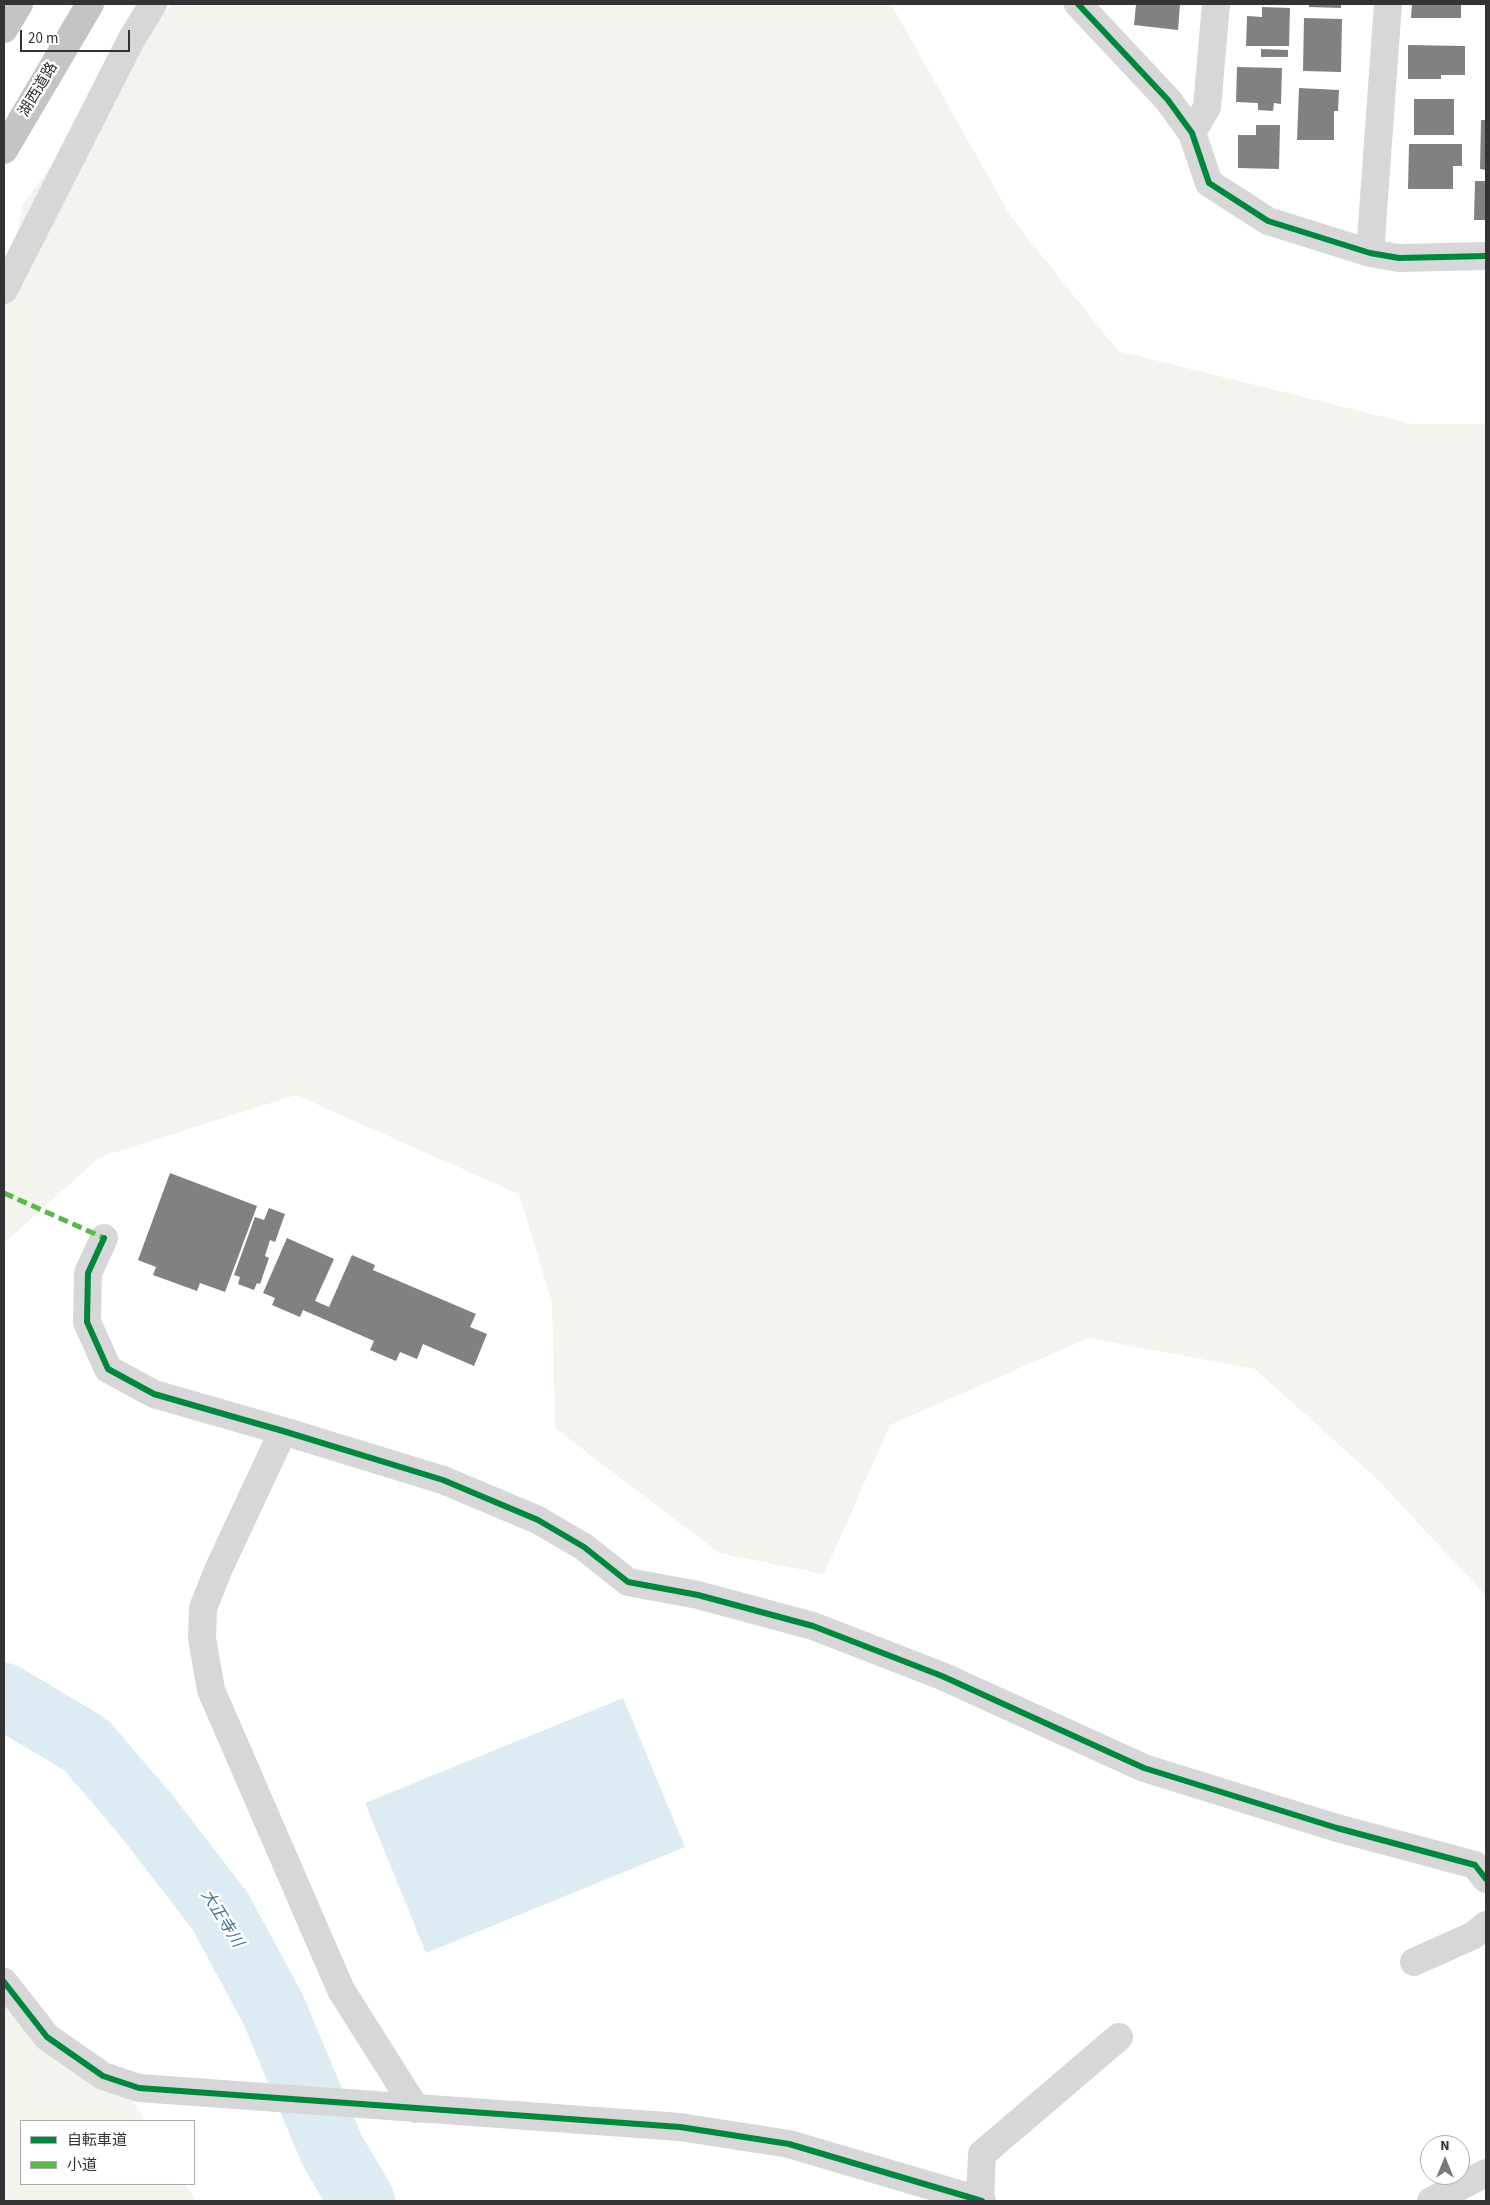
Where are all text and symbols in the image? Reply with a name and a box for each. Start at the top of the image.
scale bar [22,20,132,52]
text: 20 m [28,28,58,49]
street label: 湖西道路 [16,60,62,120]
water label: 大正寺川 [196,1887,246,1951]
legend [20,2120,195,2185]
text: 自転車道 [67,2130,127,2151]
north arrow [1420,2135,1470,2185]
text: N [1440,2136,1450,2156]
text: 小道 [67,2155,97,2176]

